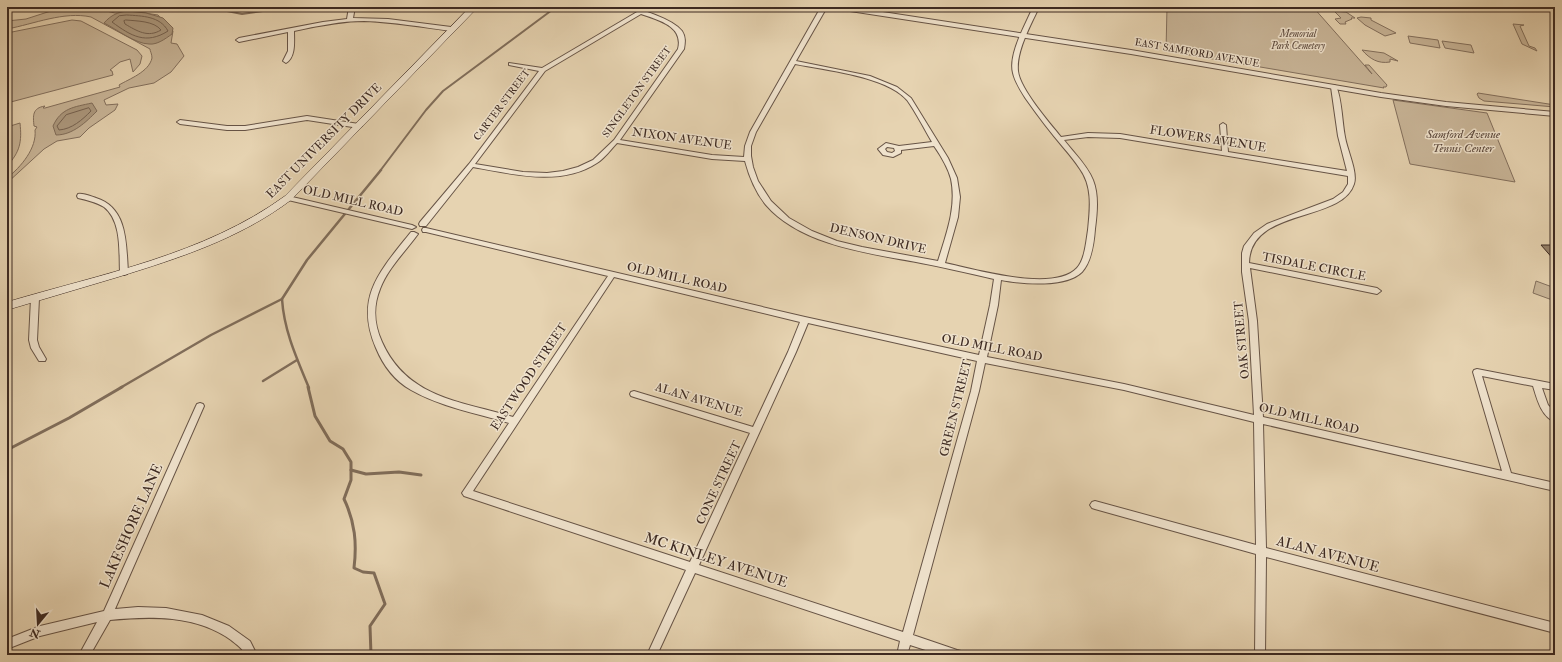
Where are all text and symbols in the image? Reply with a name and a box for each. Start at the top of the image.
park label: Memorial Park Cemetery [1270,28,1326,52]
street label: EAST SAMFORD AVENUE [1134,36,1260,70]
street label: SINGLETON STREET [600,44,674,140]
street label: CARTER STREET [471,66,533,143]
street label: EAST UNIVERSITY DRIVE [263,80,385,202]
street label: FLOWERS AVENUE [1149,122,1268,156]
street label: NIXON AVENUE [631,125,733,153]
park label: Samford Avenue Tennis Center [1425,127,1501,156]
street label: OLD MILL ROAD [301,182,405,220]
street label: DENSON DRIVE [828,221,928,257]
street label: TISDALE CIRCLE [1261,250,1368,285]
street label: OLD MILL ROAD [625,259,729,297]
street label: OAK STREET [1231,300,1253,380]
street label: EASTWOOD STREET [488,320,571,433]
street label: OLD MILL ROAD [940,331,1044,365]
street label: GREEN STREET [937,358,975,458]
street label: ALAN AVENUE [652,379,745,421]
street label: OLD MILL ROAD [1257,400,1361,438]
street label: CONE STREET [693,439,745,527]
street label: LAKESHORE LANE [96,461,166,591]
street label: MC KINLEY AVENUE [642,529,790,591]
street label: ALAN AVENUE [1274,532,1381,576]
north arrow [18,604,58,644]
text: N [27,625,43,641]

